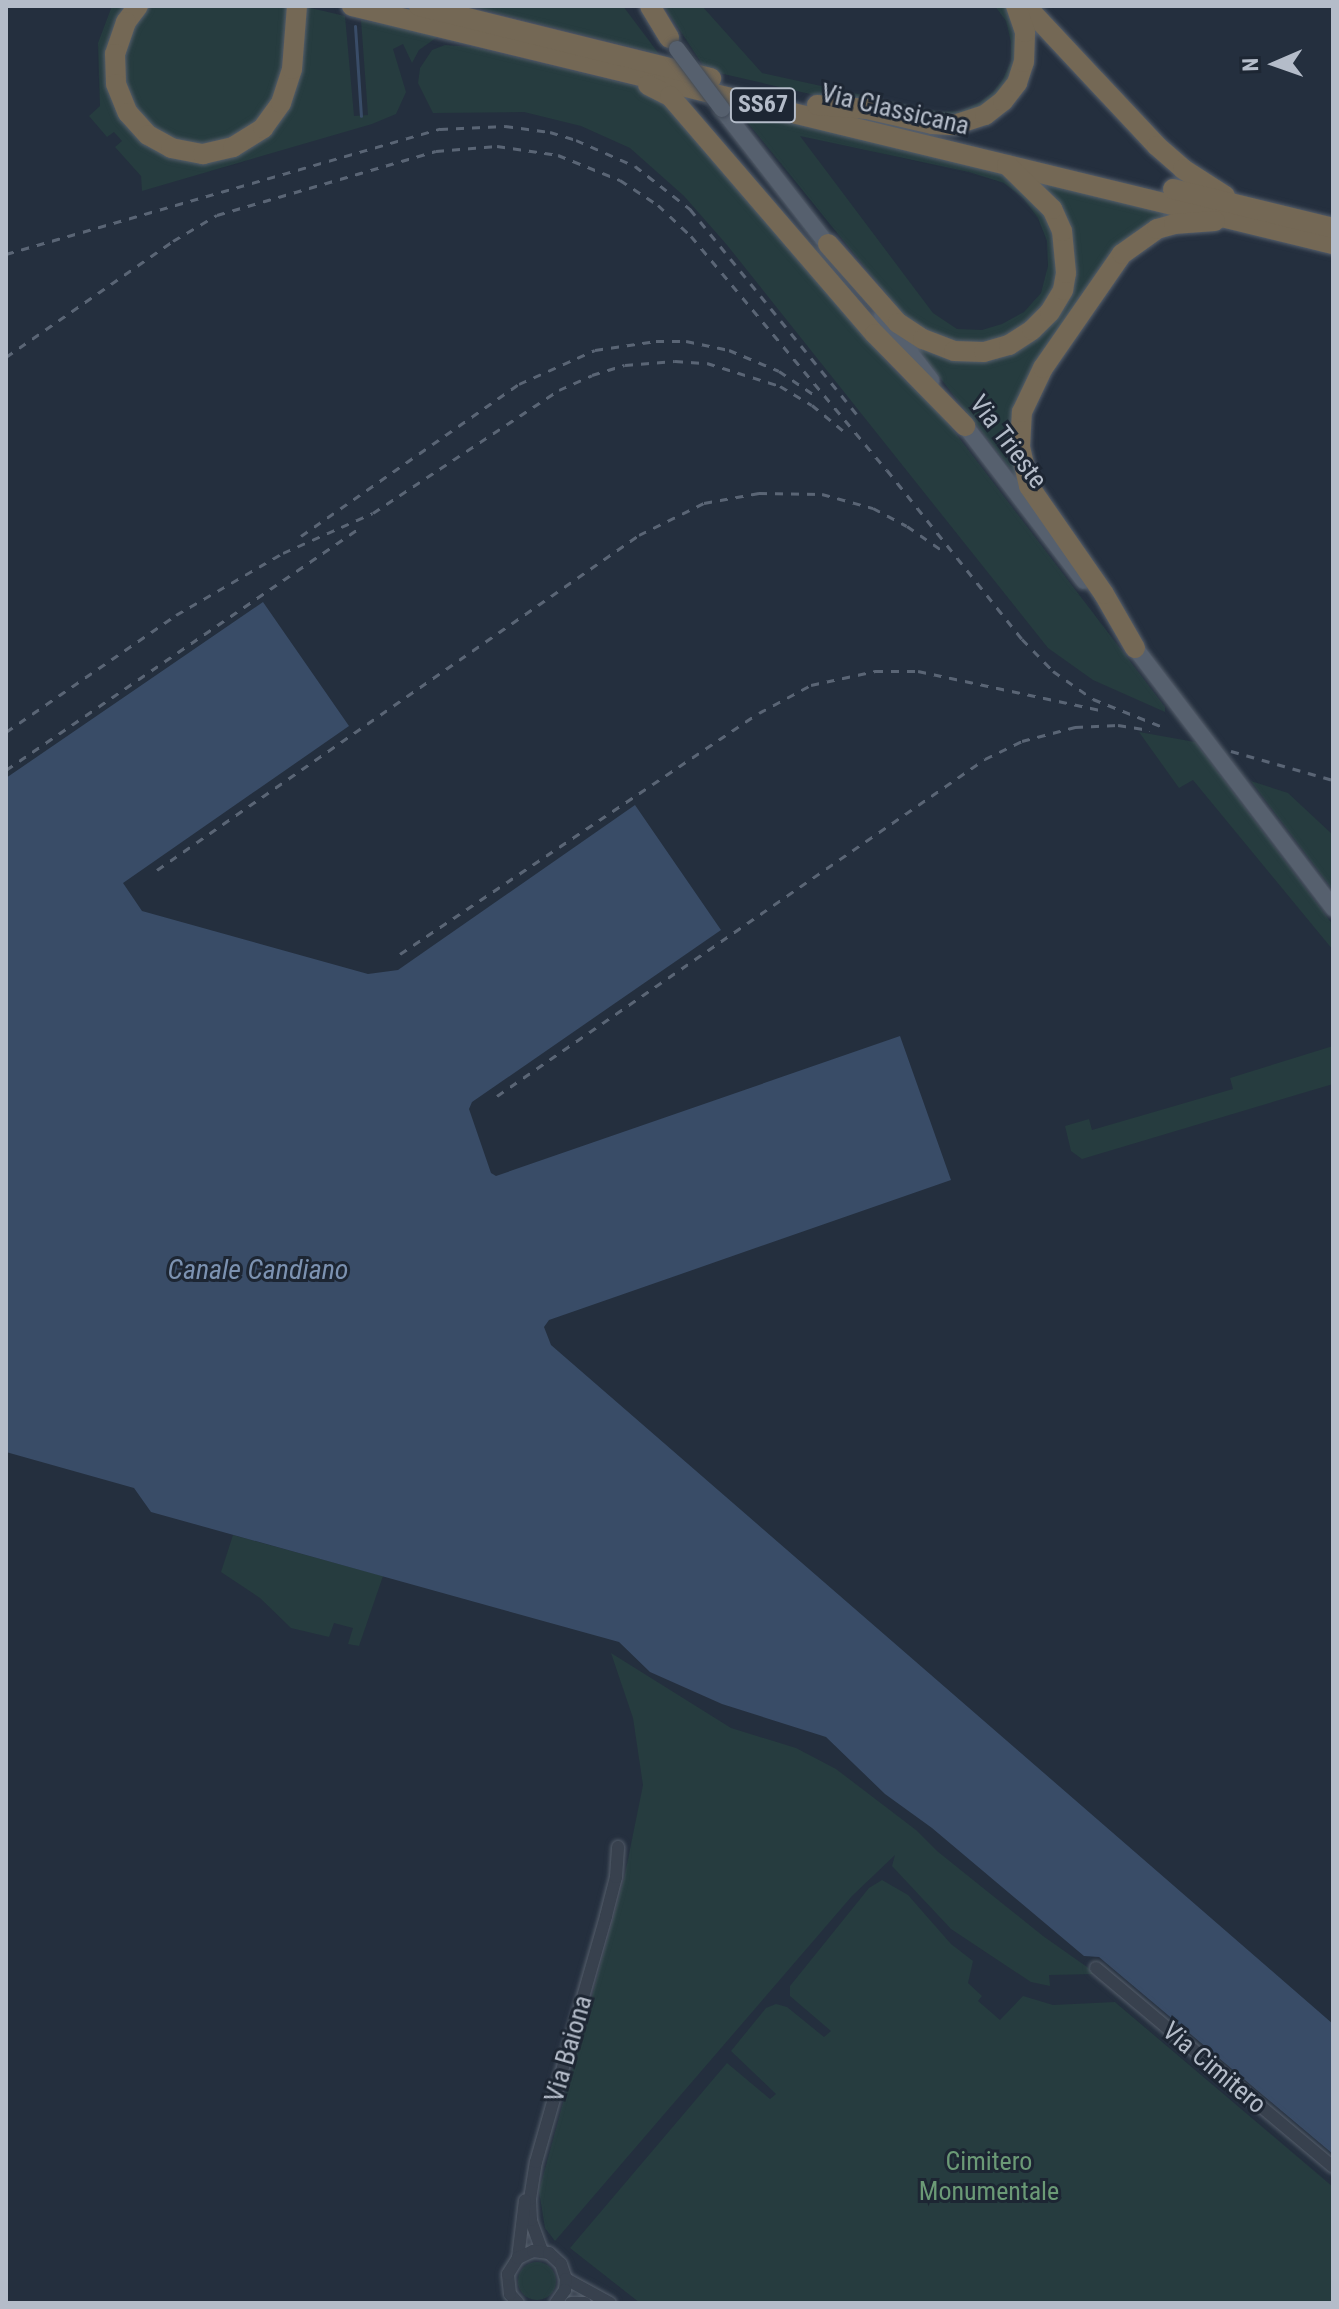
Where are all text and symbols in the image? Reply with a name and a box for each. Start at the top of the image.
north arrow [1235,24,1315,104]
text: N [1238,58,1263,72]
street label: Via Classicana [818,78,972,142]
road number: SS67 [729,85,797,125]
street label: Via Trieste [963,389,1053,495]
water label: Canale Candiano [168,1253,348,1287]
street label: Via Baiona [539,1992,599,2106]
street label: Via Cimitero [1156,2016,1272,2120]
park label: Cimitero Monumentale [919,2146,1059,2208]

